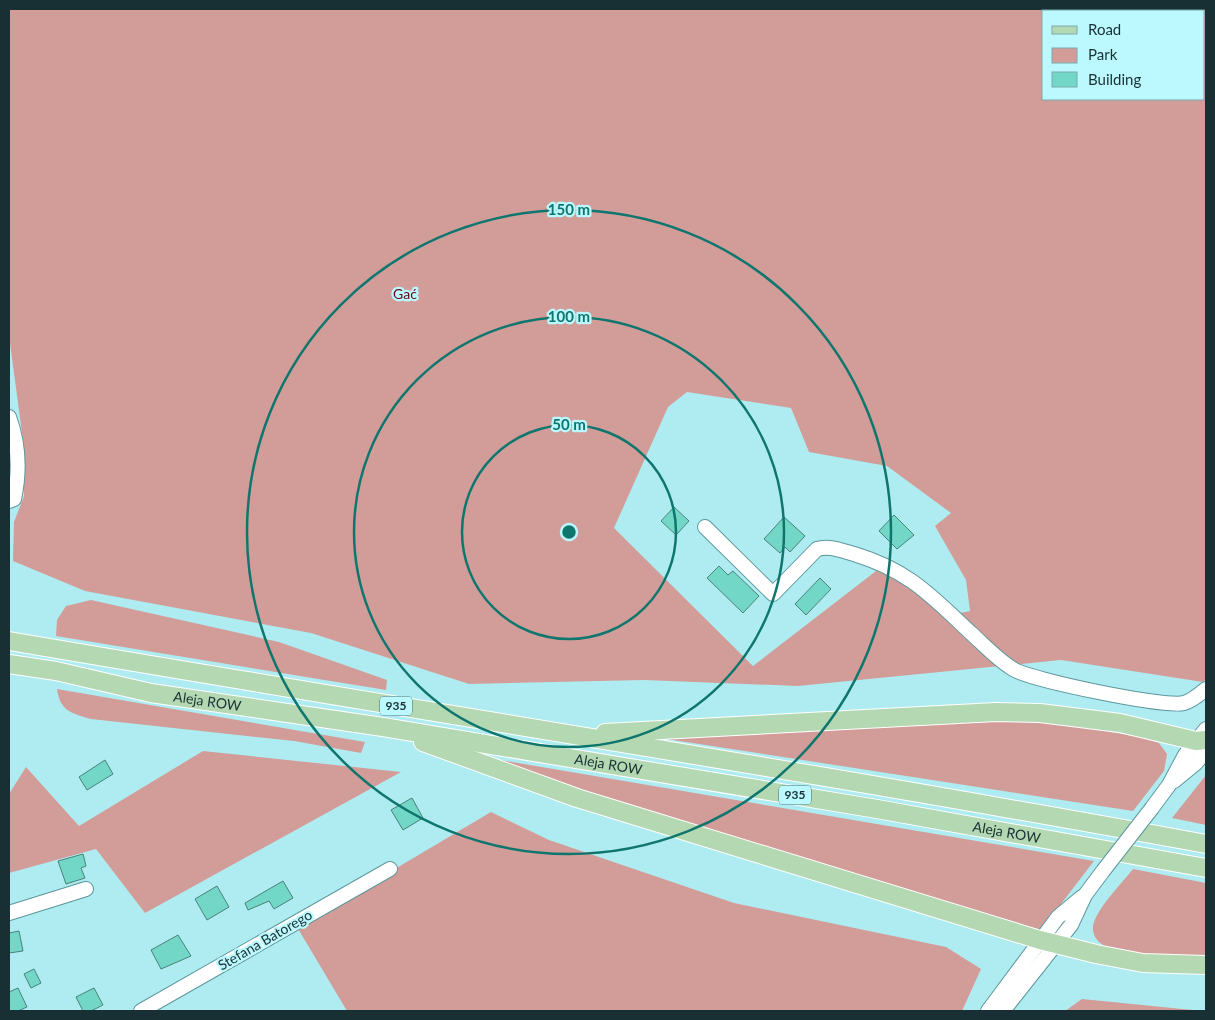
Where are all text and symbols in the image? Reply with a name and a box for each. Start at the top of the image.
legend [1042,10,1205,100]
text: Road [1088,20,1121,38]
text: Park [1088,45,1118,63]
text: Building [1088,70,1141,88]
text: 150 m [548,200,590,218]
park label: Gać [393,285,417,302]
text: 100 m [548,307,590,325]
text: 50 m [552,415,586,433]
centre of rings [560,523,578,541]
street label: Aleja ROW [172,687,243,714]
road number: 935 [380,696,412,716]
street label: Aleja ROW [573,750,644,778]
road number: 935 [779,786,811,804]
street label: Aleja ROW [972,817,1042,846]
street label: Stefana Batorego [215,906,315,973]

